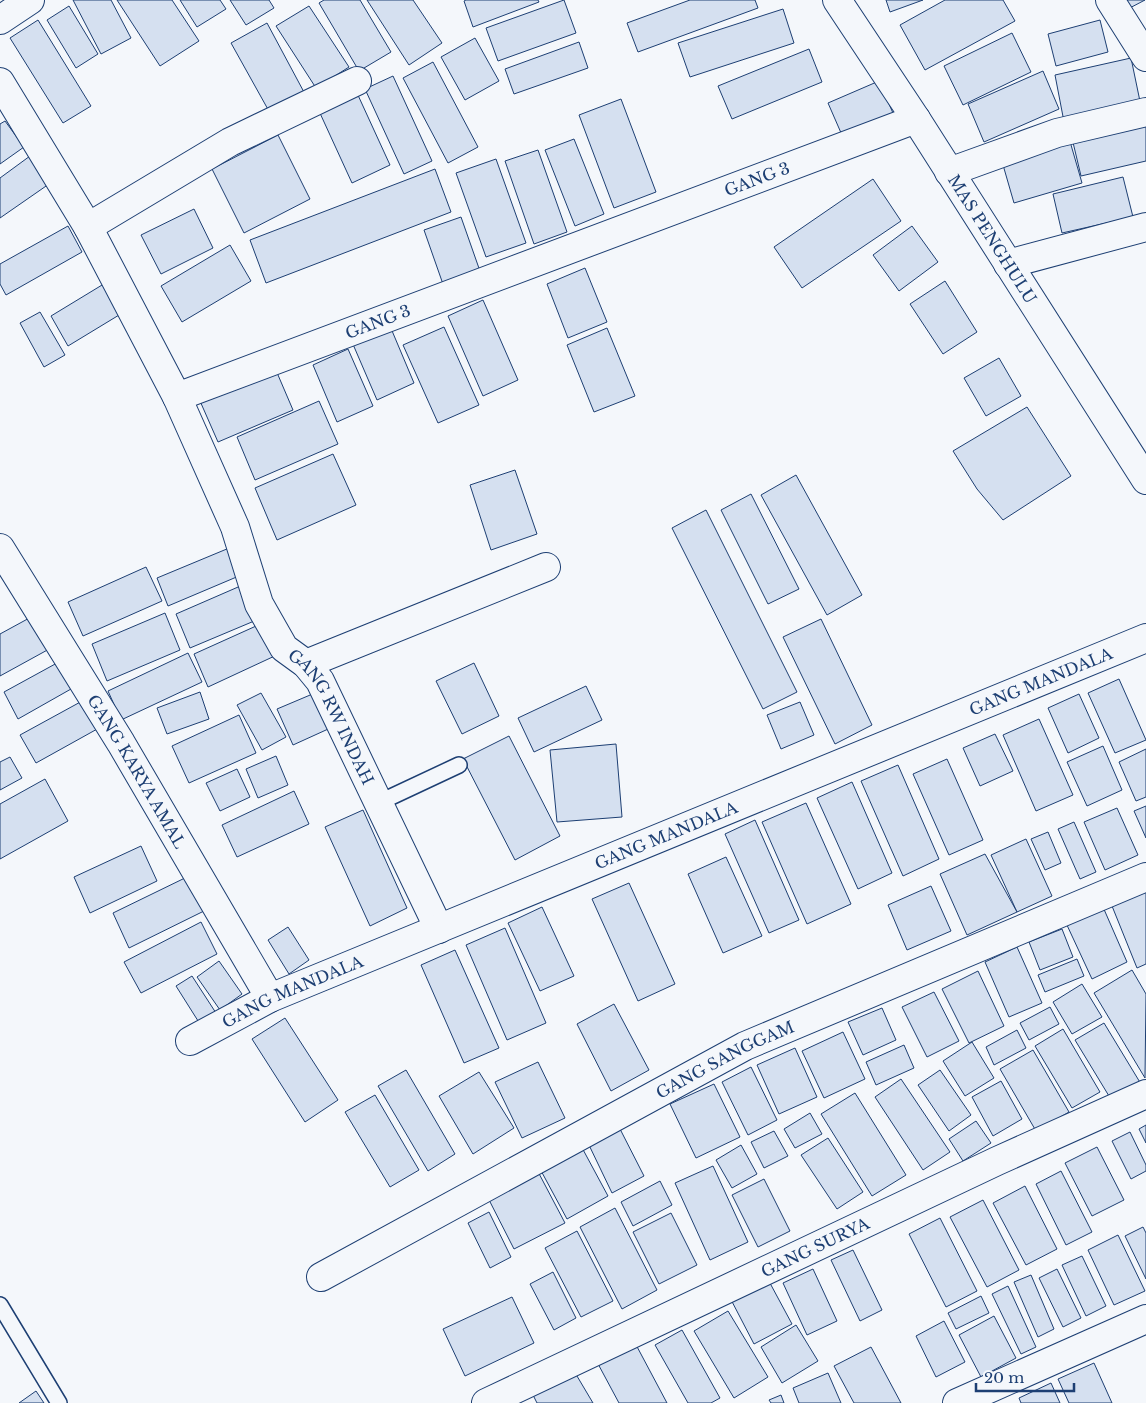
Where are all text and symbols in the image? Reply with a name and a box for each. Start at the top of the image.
street label: GANG 3 [721,157,792,200]
street label: MAS PENGHULU [944,171,1041,307]
street label: GANG 3 [342,300,413,343]
street label: GANG MANDALA [966,643,1116,720]
street label: GANG RW INDAH [284,645,378,788]
street label: GANG KARYA AMAL [83,691,190,852]
street label: GANG MANDALA [592,797,741,874]
street label: GANG MANDALA [218,951,367,1032]
street label: GANG SANGGAM [652,1016,797,1103]
street label: GANG SURYA [758,1213,873,1281]
scale bar [976,1360,1074,1392]
text: 20 m [984,1368,1024,1387]

